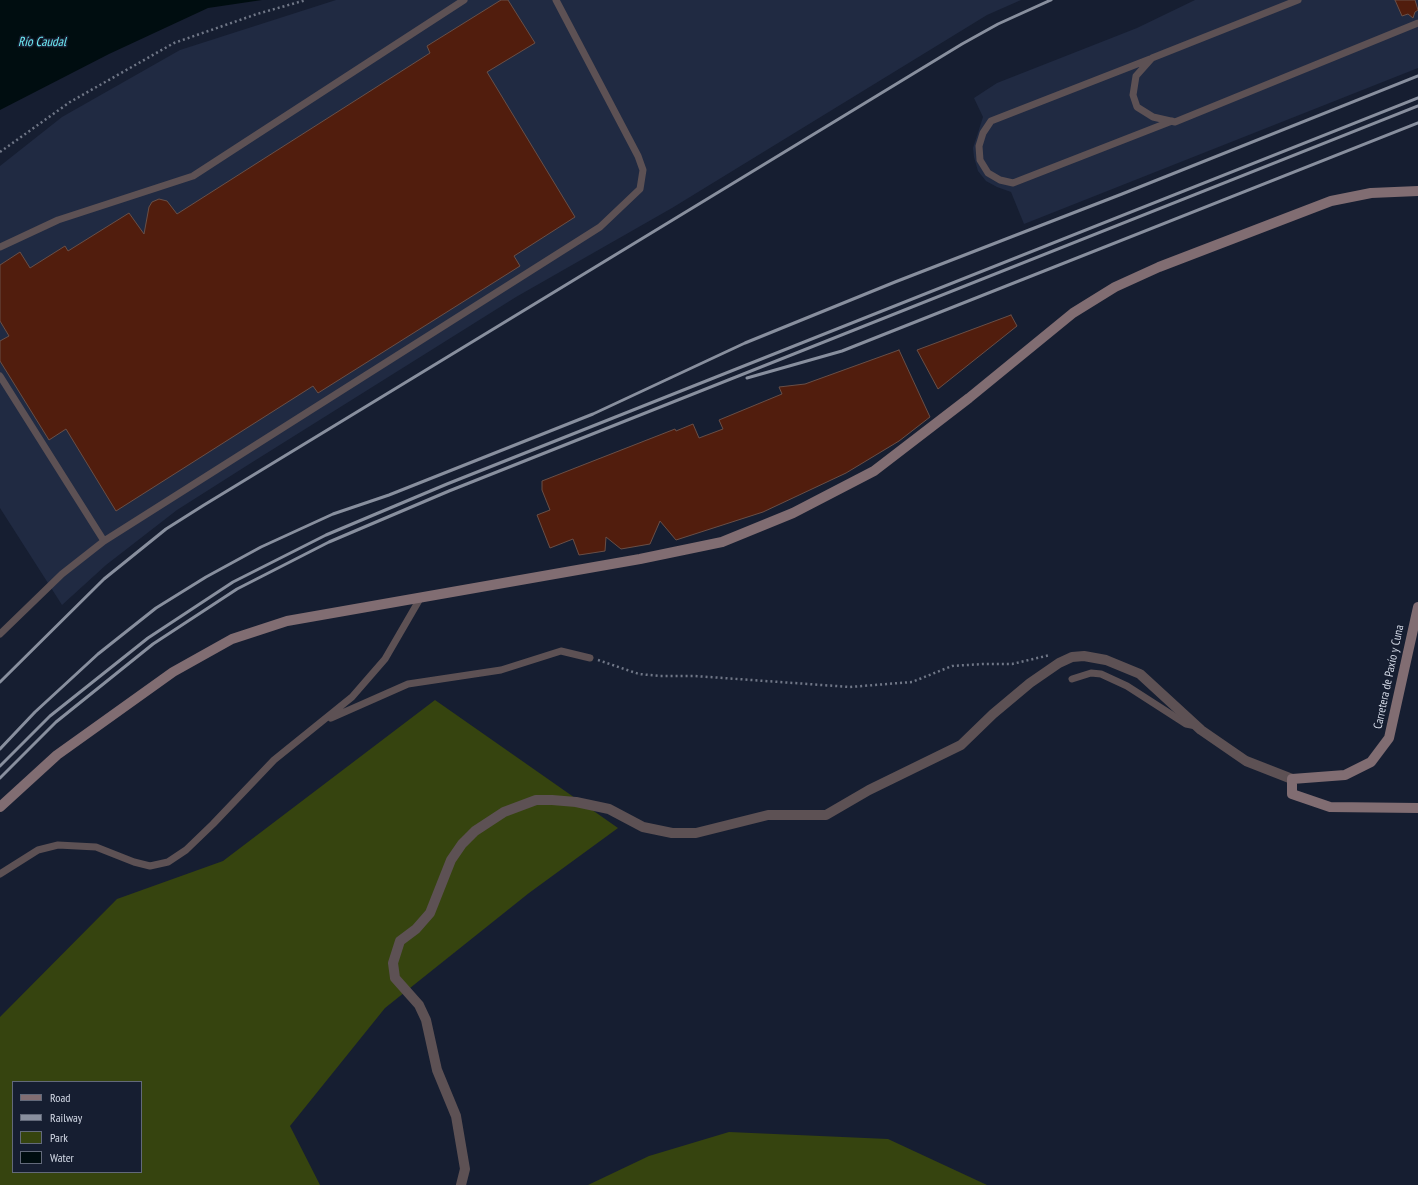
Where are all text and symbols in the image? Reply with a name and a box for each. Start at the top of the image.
water label: Río Caudal [18,34,66,50]
street label: Carretera de Paxío y Cuna [1371,624,1407,730]
legend [12,1081,142,1173]
text: Road [50,1090,70,1105]
text: Railway [50,1110,82,1125]
text: Park [50,1130,68,1145]
text: Water [50,1150,74,1165]

